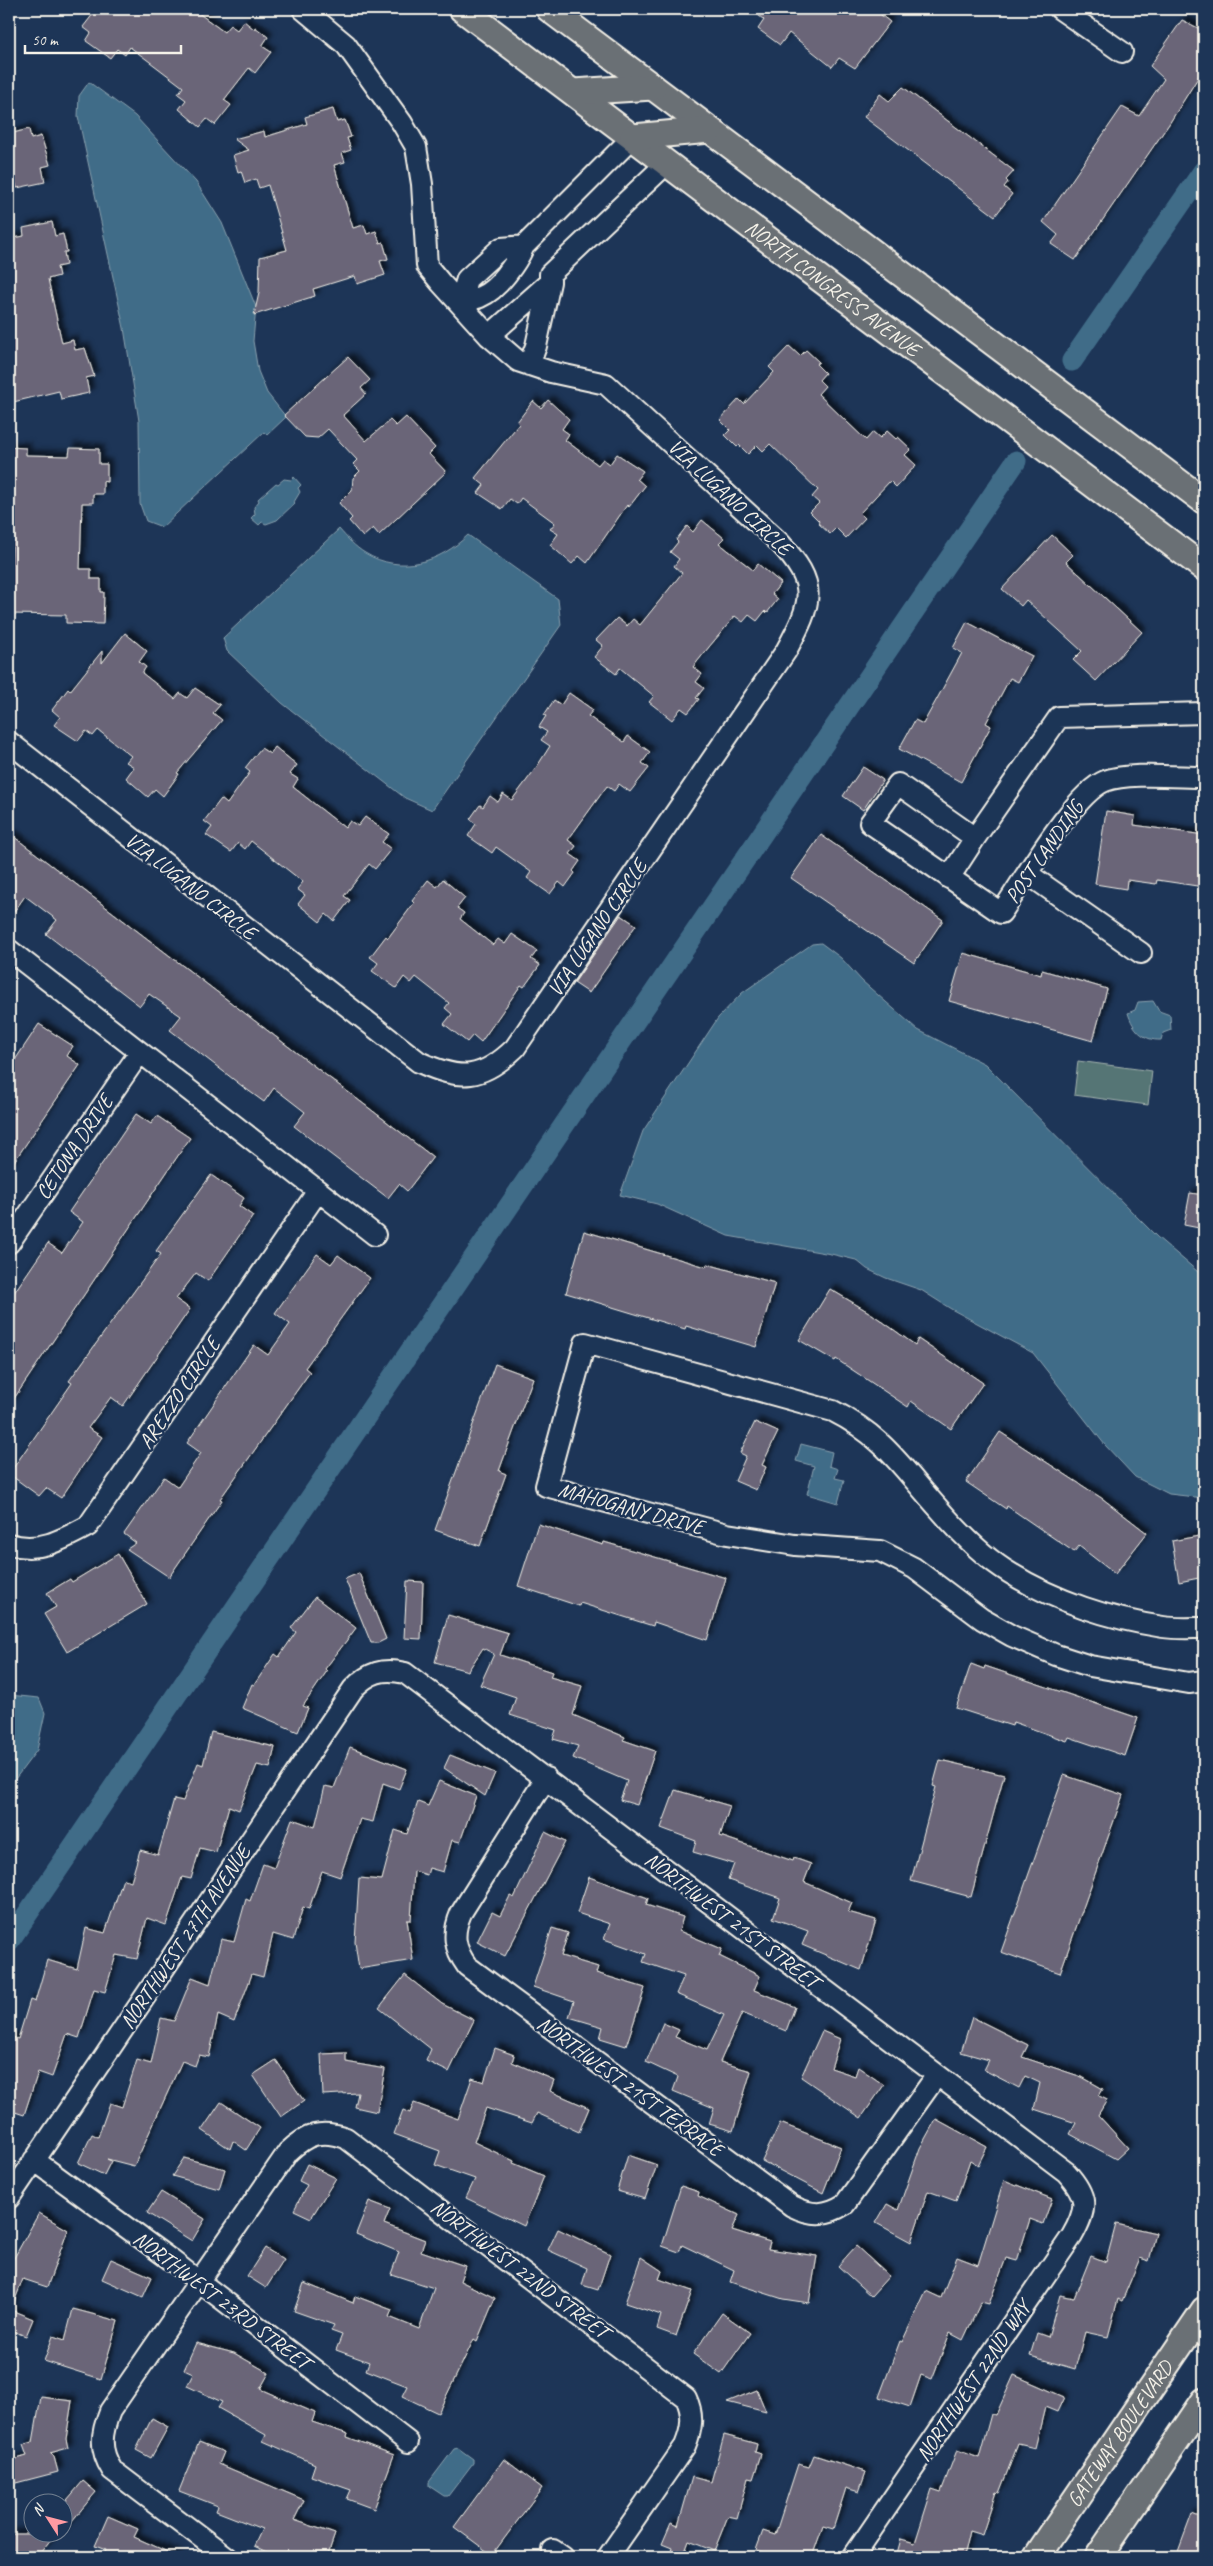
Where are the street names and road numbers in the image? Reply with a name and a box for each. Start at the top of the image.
street label: NORTH CONGRESS AVENUE [740,214,927,364]
street label: VIA LUGANO CIRCLE [663,433,799,563]
street label: POST LANDING [999,794,1090,908]
street label: VIA LUGANO CIRCLE [120,827,264,947]
street label: VIA LUGANO CIRCLE [542,852,654,1001]
street label: CETONA DRIVE [30,1088,120,1204]
street label: AREZZO CIRCLE [132,1330,227,1454]
street label: MAHOGANY DRIVE [555,1476,709,1541]
street label: NORTHWEST 27TH AVENUE [114,1838,258,2034]
street label: NORTHWEST 21ST STREET [640,1846,828,1997]
street label: NORTHWEST 21ST TERRACE [532,2010,730,2164]
street label: NORTHWEST 22ND STREET [426,2194,618,2348]
street label: NORTHWEST 23RD STREET [128,2225,320,2378]
street label: NORTHWEST 22ND WAY [910,2292,1039,2466]
street label: GATEWAY BOULEVARD [1061,2354,1180,2512]

